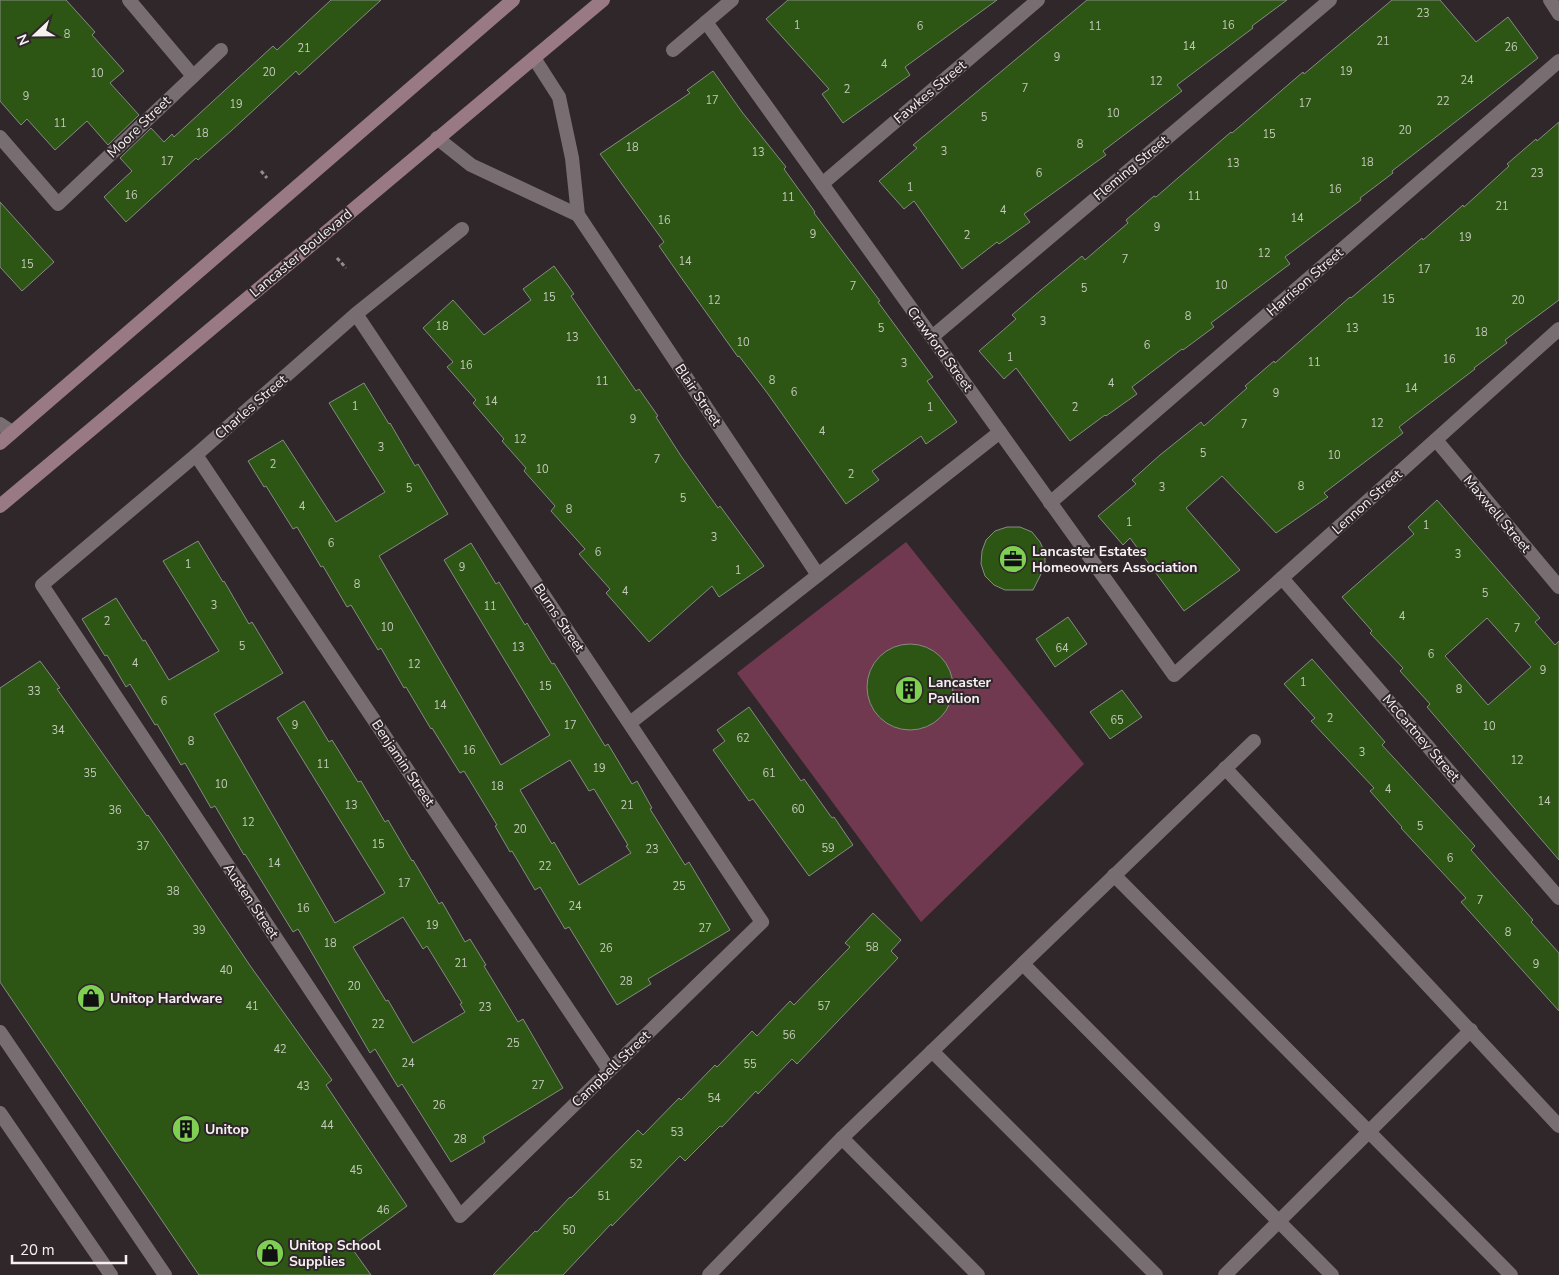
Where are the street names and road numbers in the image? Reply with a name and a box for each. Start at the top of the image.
street label: Fawkes Street [890,56,970,128]
street label: Moore Street [103,92,175,162]
street label: Fleming Street [1090,131,1173,205]
street label: Lancaster Boulevard [246,204,356,302]
street label: Harrison Street [1263,243,1347,321]
street label: Crawford Street [903,303,977,395]
street label: Blair Street [670,360,726,430]
street label: Charles Street [211,370,291,444]
street label: Lennon Street [1328,465,1406,539]
street label: Maxwell Street [1459,471,1535,557]
street label: Burns Street [529,580,589,656]
street label: McCartney Street [1378,690,1464,786]
street label: Benjamin Street [367,716,439,810]
street label: Austen Street [219,860,283,942]
street label: Campbell Street [568,1027,655,1111]

